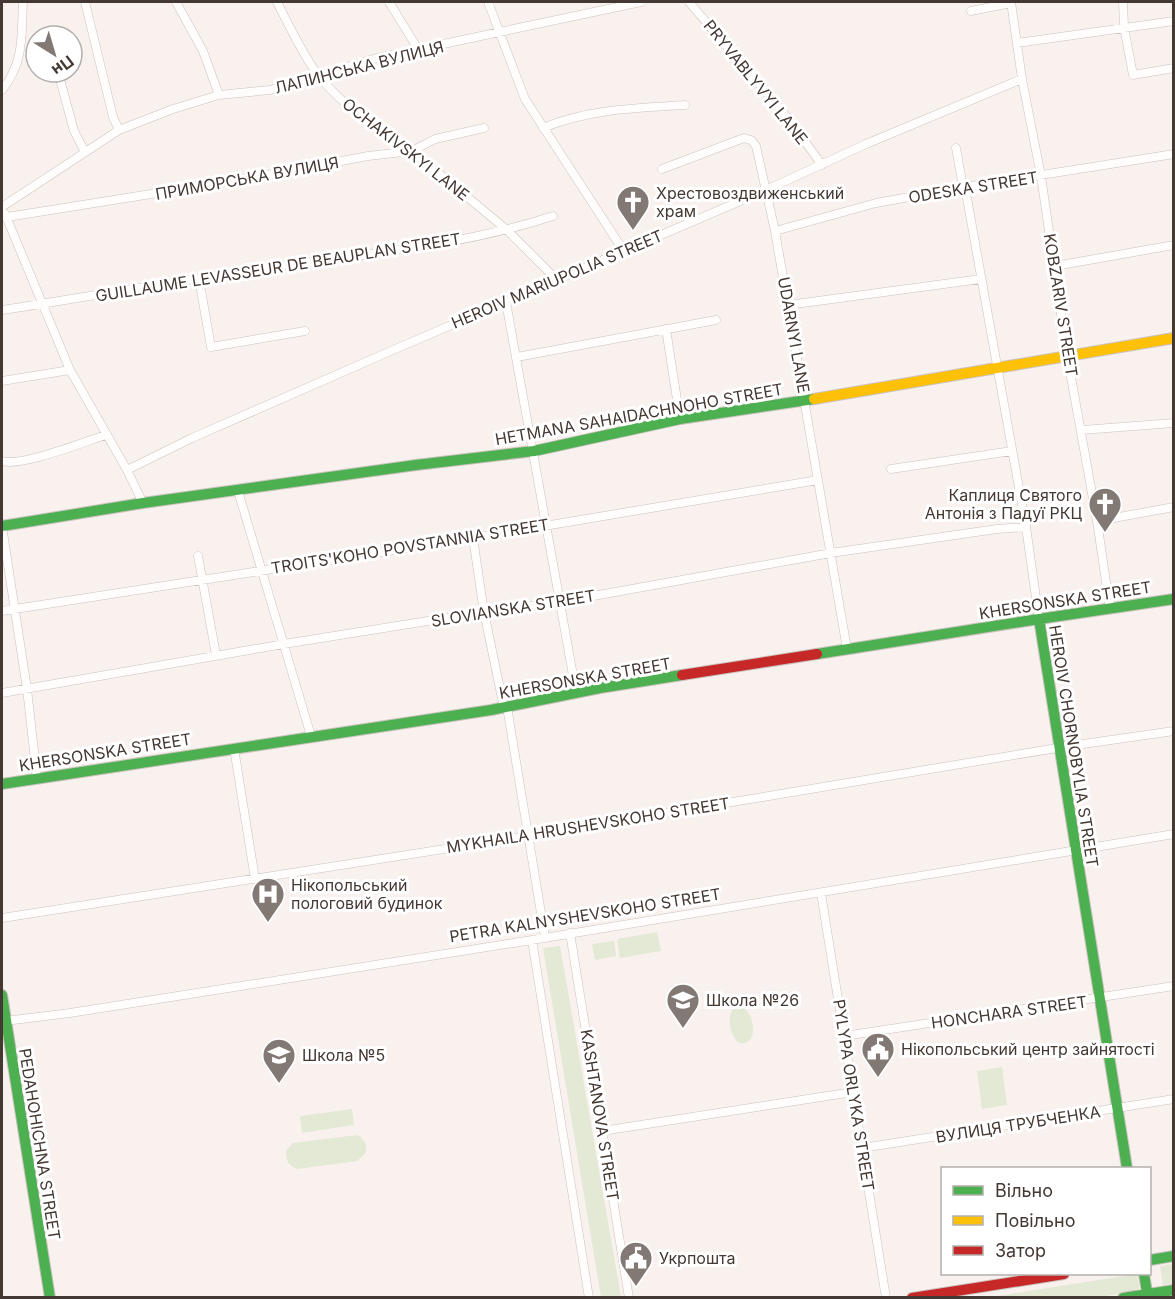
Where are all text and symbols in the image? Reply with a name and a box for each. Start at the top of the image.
street label: PRYVABLYVYI LANE [700,16,812,148]
north arrow [24,24,84,84]
street label: ЛАПИНСЬКА ВУЛИЦЯ [272,36,446,98]
text: Пн [48,51,78,81]
street label: OCHAKIVSKYI LANE [339,93,473,205]
street label: ПРИМОРСЬКА ВУЛИЦЯ [154,152,340,204]
street label: ODESKA STREET [907,167,1039,207]
place label: Хрестовоздвиженський храм [656,183,844,221]
church icon: Хрестовоздвиженський храм [615,184,651,231]
street label: HEROIV MARIUPOLIA STREET [448,225,666,333]
street label: GUILLAUME LEVASSEUR DE BEAUPLAN STREET [94,228,462,306]
street label: KOBZARIV STREET [1040,232,1082,378]
street label: UDARNYI LANE [774,275,814,395]
street label: HETMANA SAHAIDACHNOHO STREET [494,379,784,449]
place label: Каплиця Святого Антонія з Падуї РКЦ [925,485,1082,523]
church icon: Каплиця Святого Антонія з Падуї РКЦ [1087,486,1123,533]
street label: TROITS'KOHO POVSTANNIA STREET [270,514,550,578]
street label: KHERSONSKA STREET [977,577,1153,623]
street label: SLOVIANSKA STREET [429,585,597,631]
street label: HEROIV CHORNOBYLIA STREET [1045,623,1103,869]
street label: KHERSONSKA STREET [498,653,672,703]
street label: KHERSONSKA STREET [17,729,193,775]
street label: MYKHAILA HRUSHEVSKOHO STREET [445,793,731,857]
place label: Нікопольський пологовий будинок [291,875,443,913]
hospital icon: Нікопольський пологовий будинок [250,876,286,923]
street label: PETRA KALNYSHEVSKOHO STREET [448,884,722,946]
school or university icon: Школа №26 [665,982,701,1029]
place label: Школа №26 [706,990,799,1010]
street label: HONCHARA STREET [930,991,1088,1033]
street label: PYLYPA ORLYKA STREET [829,998,879,1192]
street label: KASHTANOVA STREET [577,1028,623,1202]
public building icon: Нікопольський центр зайнятості [860,1031,896,1078]
school or university icon: Школа №5 [261,1037,297,1084]
place label: Нікопольський центр зайнятості [901,1039,1155,1059]
place label: Школа №5 [302,1045,385,1065]
street label: PEDAHOHICHNA STREET [15,1047,65,1241]
street label: ВУЛИЦЯ ТРУБЧЕНКА [934,1101,1102,1147]
legend [941,1167,1151,1275]
text: Вільно [995,1180,1053,1201]
text: Повільно [995,1210,1076,1231]
public building icon: Укрпошта [618,1240,654,1287]
text: Затор [995,1240,1046,1261]
place label: Укрпошта [659,1248,735,1268]

